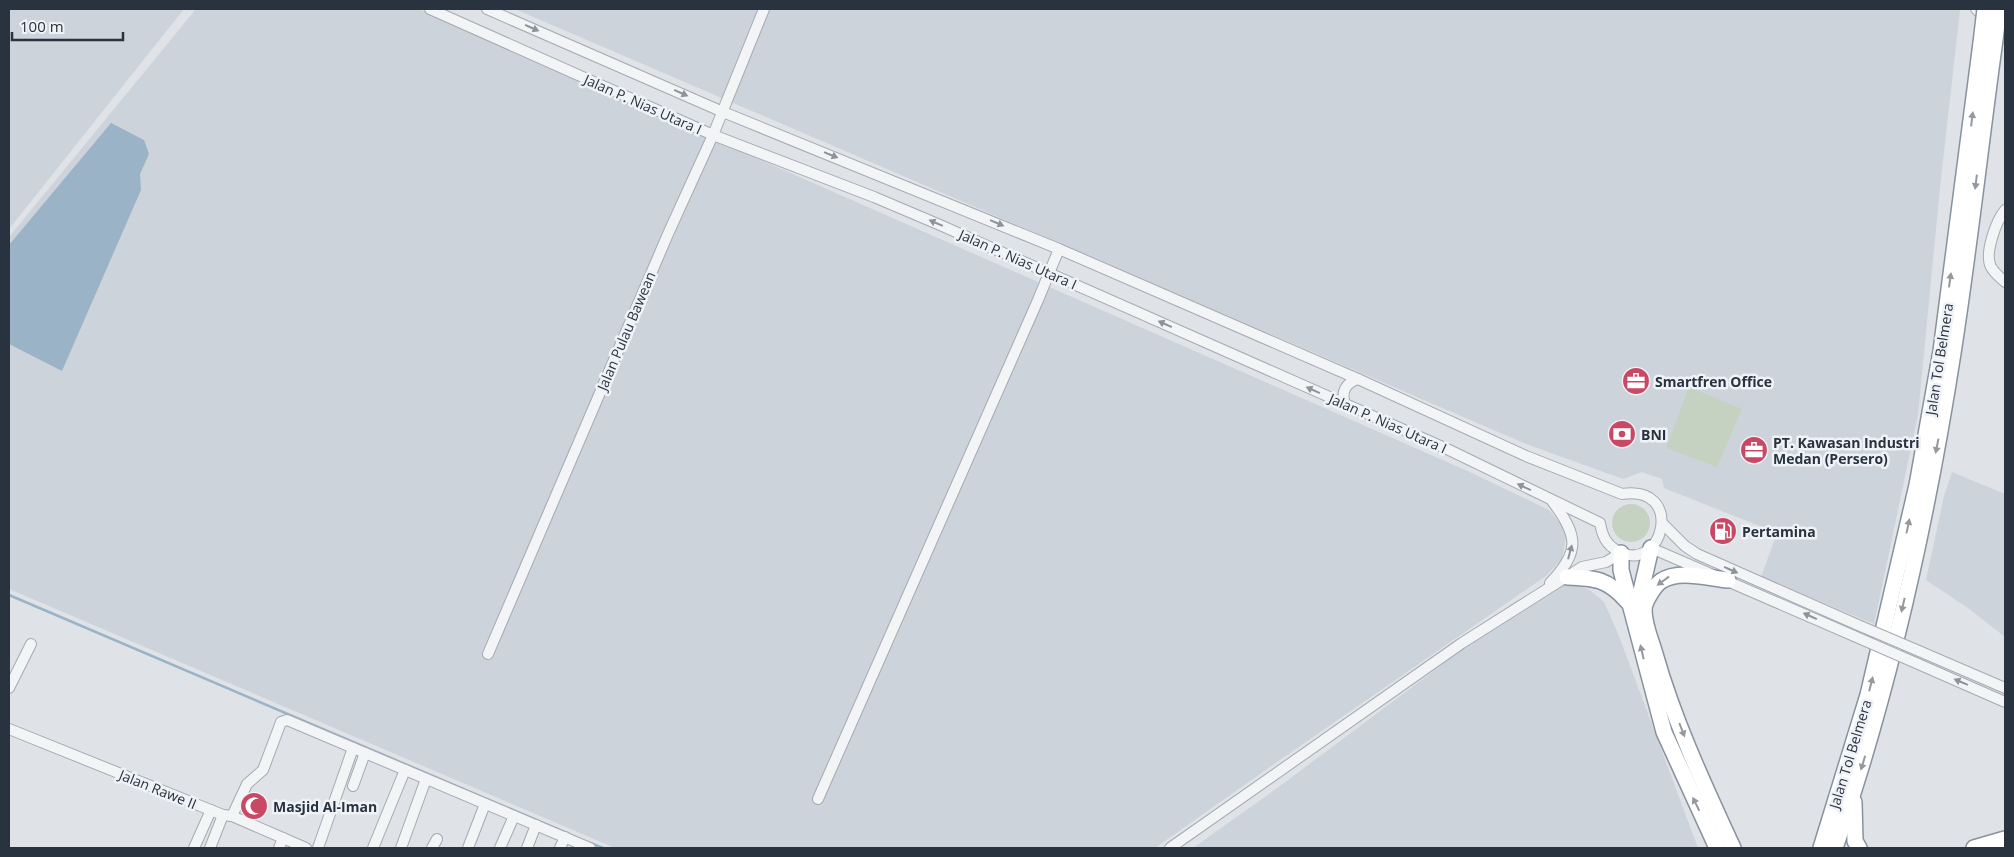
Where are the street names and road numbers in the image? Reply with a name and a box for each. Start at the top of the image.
street label: Jalan P. Nias Utara I [579,69,705,139]
street label: Jalan P. Nias Utara I [954,224,1080,294]
street label: Jalan Pulau Bawean [592,269,660,395]
street label: Jalan Tol Belmera [1920,302,1957,418]
street label: Jalan P. Nias Utara I [1324,388,1450,458]
street label: Jalan Tol Belmera [1824,697,1876,813]
street label: Jalan Rawe II [115,764,199,813]

